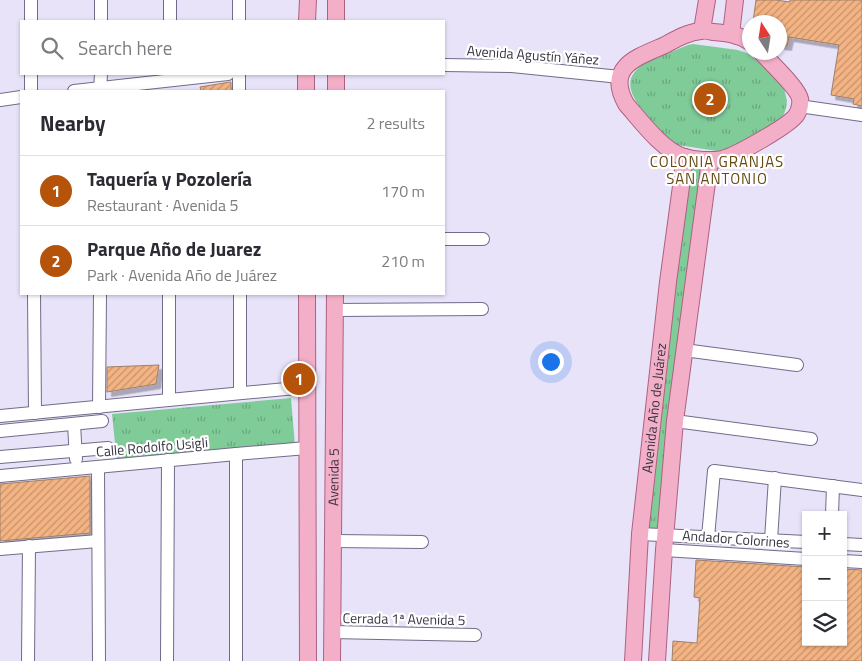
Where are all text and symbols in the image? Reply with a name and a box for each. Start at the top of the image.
north arrow [742,15,787,60]
search box [20,20,445,75]
text: Search here [78,33,172,62]
icon: search [38,34,66,62]
street label: Avenida Agustín Yáñez [466,39,600,70]
pin: 2 [694,80,726,118]
text: Nearby [40,107,105,139]
text: 2 results [366,111,425,135]
district label: COLONIA GRANJAS SAN ANTONIO [650,150,784,190]
text: Taquería y Pozolería [87,164,252,193]
text: 1 [52,179,60,203]
text: 170 m [381,179,425,203]
text: Restaurant · Avenida 5 [87,193,239,217]
text: Parque Año de Juarez [87,234,261,263]
text: 2 [52,249,60,273]
text: 210 m [381,249,425,273]
text: Park · Avenida Año de Juárez [87,263,277,287]
street label: Avenida Año de Juárez [636,342,671,474]
your location [538,349,564,375]
pin: 1 [283,360,315,398]
street label: Calle Rodolfo Usigli [95,431,209,462]
street label: Avenida 5 [322,448,344,506]
map controls [802,511,847,646]
button: + [802,511,847,556]
street label: Andador Colorines [682,524,790,553]
button: − [802,556,847,601]
button: layers [802,601,847,646]
street label: Cerrada 1ª Avenida 5 [342,607,466,630]

